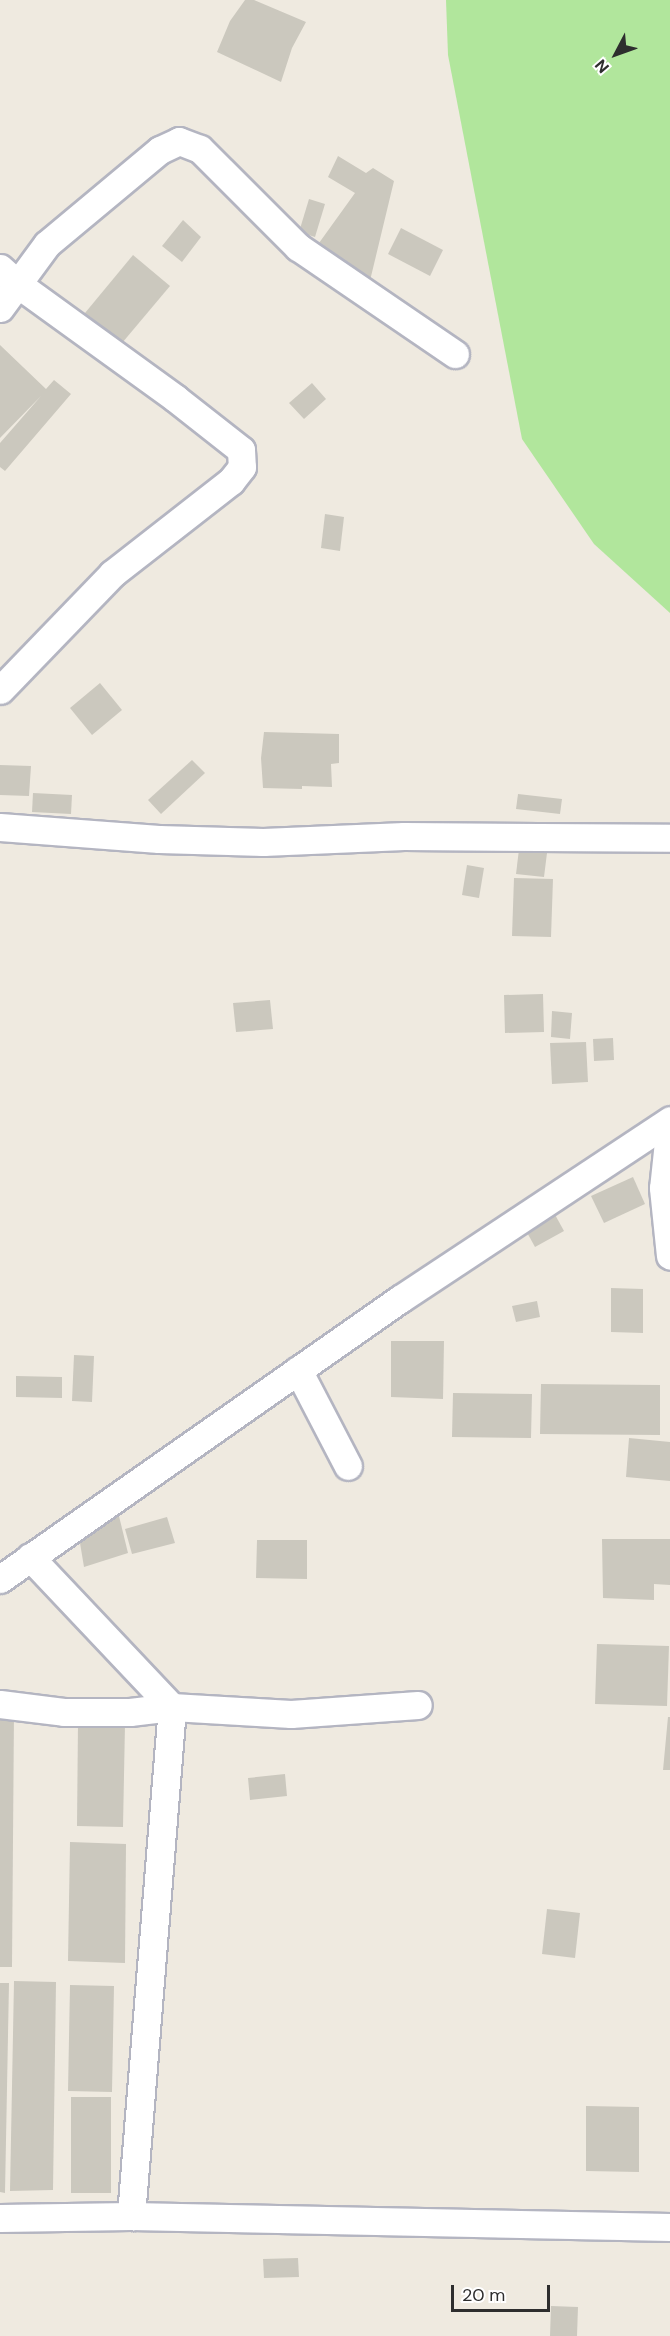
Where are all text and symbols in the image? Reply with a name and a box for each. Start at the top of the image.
north arrow [586,24,646,84]
text: N [590,55,614,77]
scale bar [454,2273,553,2311]
text: 20 m [462,2283,505,2307]

